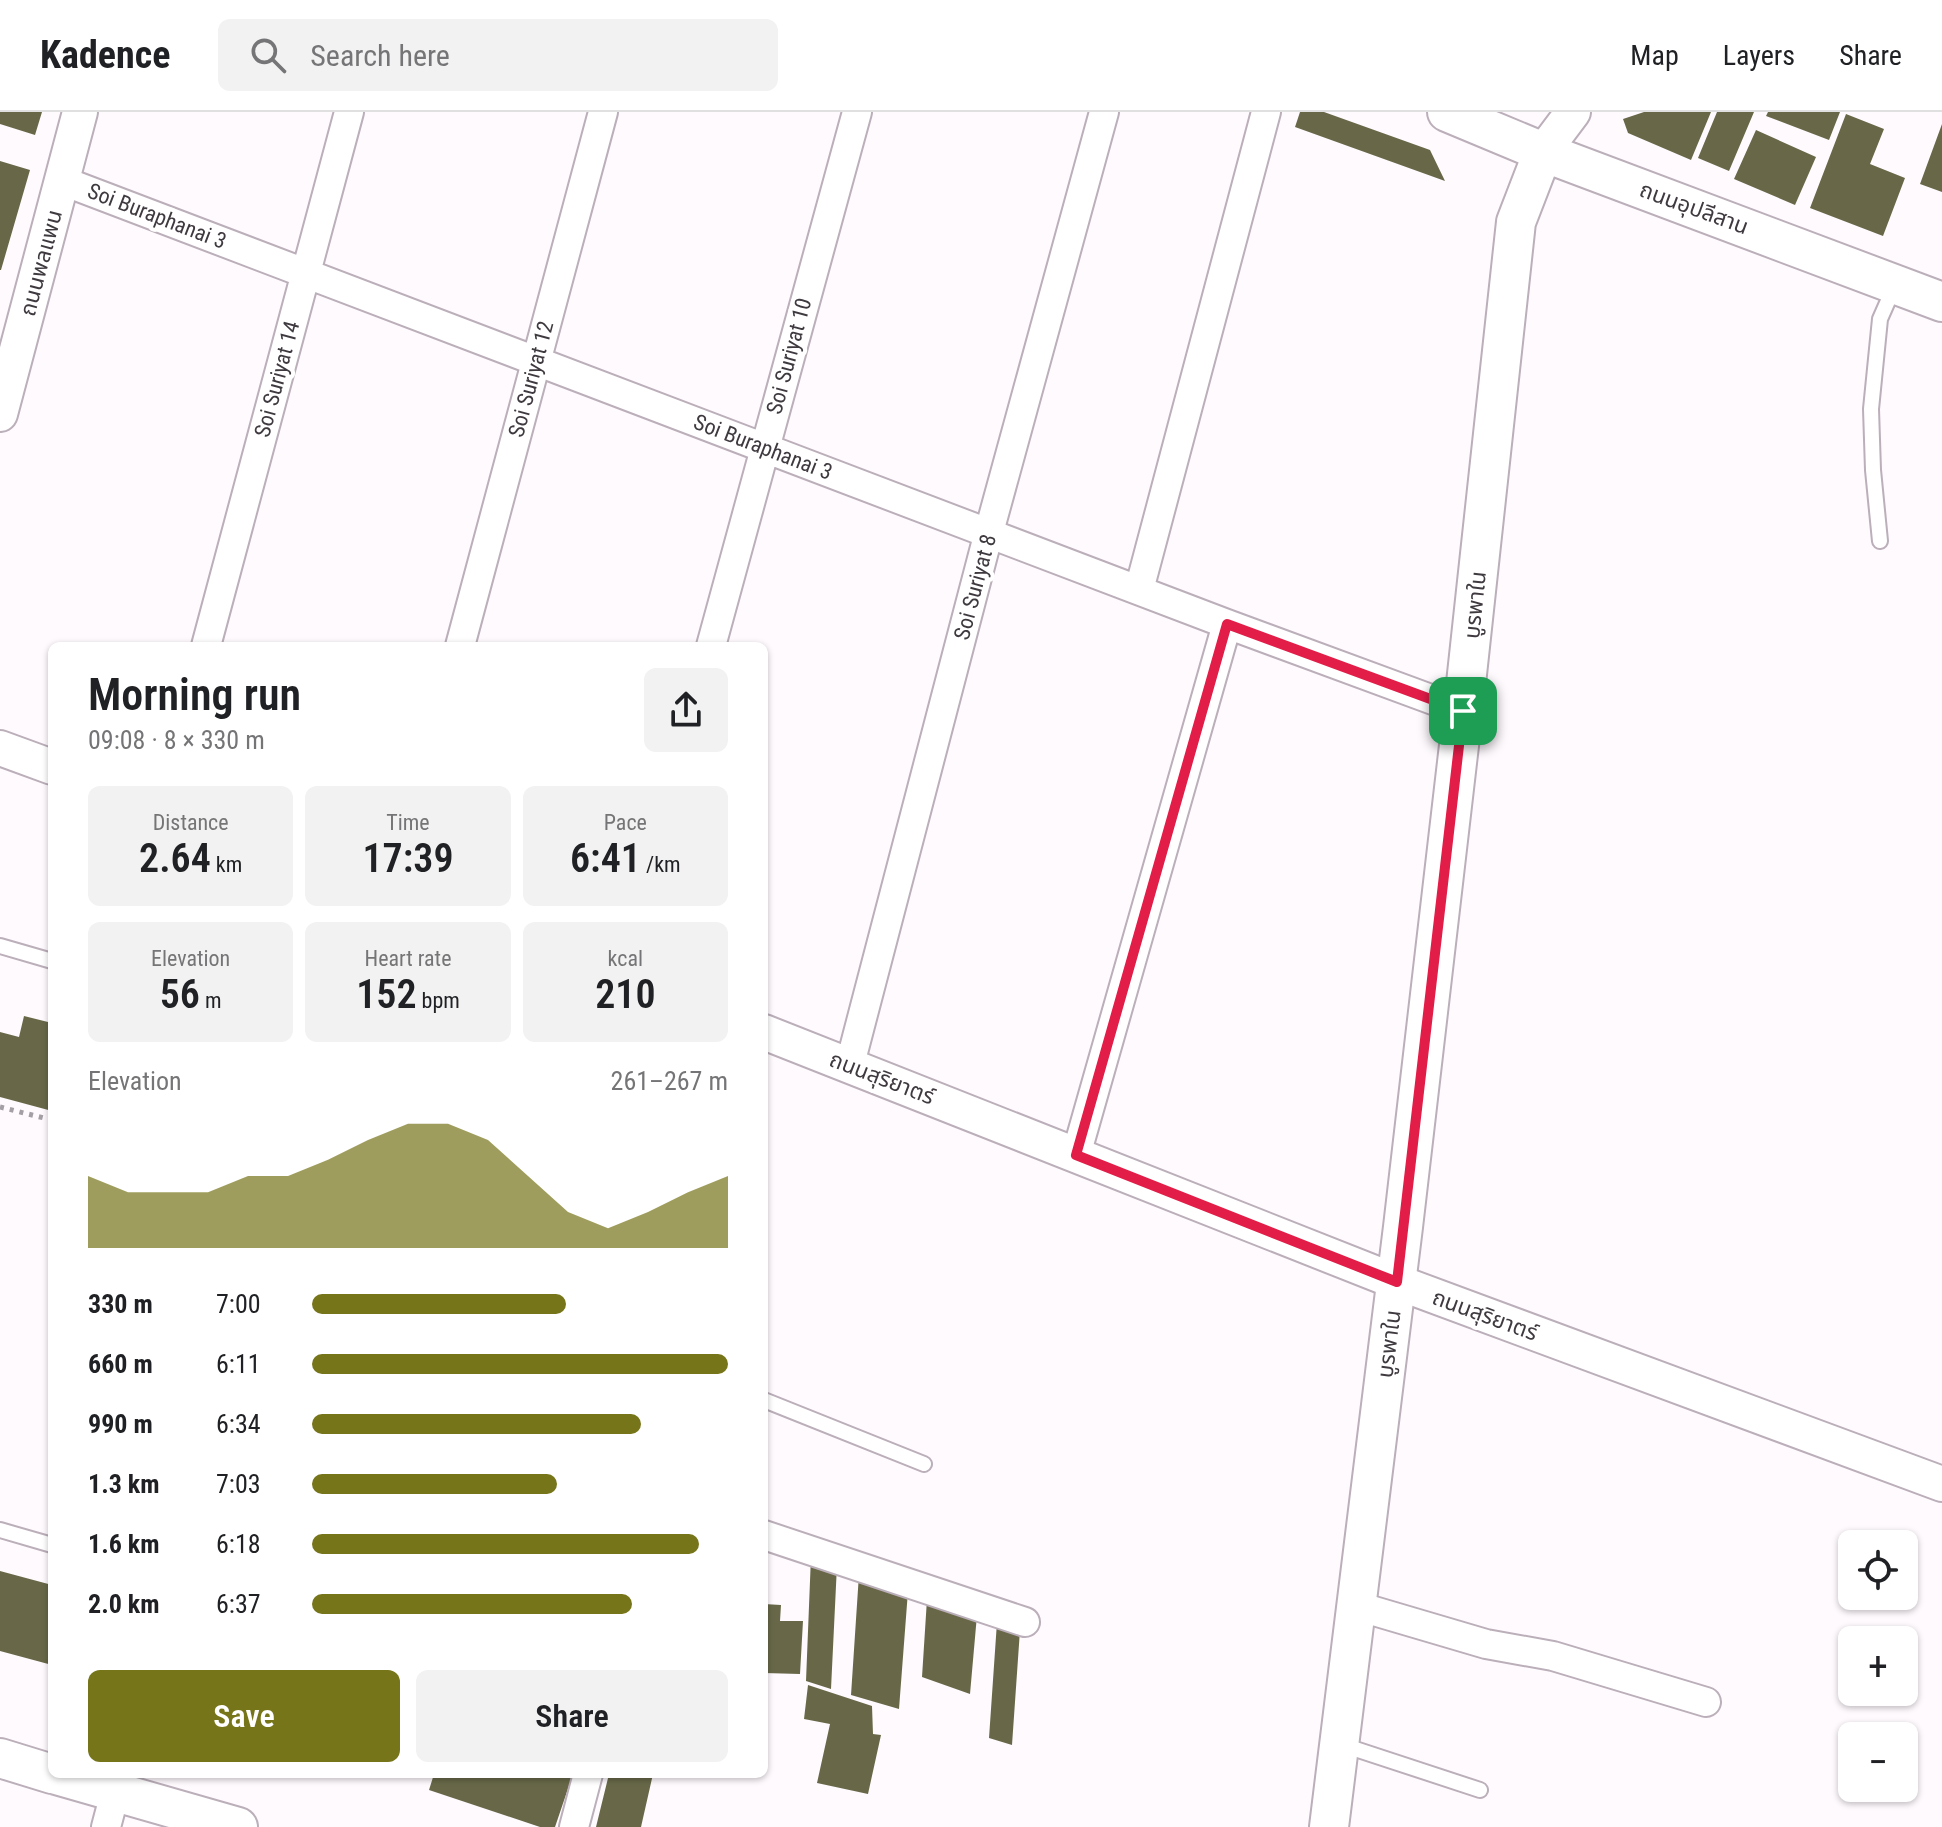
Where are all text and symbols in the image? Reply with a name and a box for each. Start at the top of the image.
search box [218,19,778,91]
text: Kadence [40,33,170,77]
icon: search [246,33,290,77]
text: Search here [310,38,450,73]
text: Map [1630,39,1679,72]
text: Layers [1723,39,1795,72]
text: Share [1839,39,1902,72]
street label: ถนนอุปลีสาน [1636,177,1752,240]
street label: Soi Buraphanai 3 [84,178,230,254]
street label: ถนนพลแพน [15,207,67,319]
street label: Soi Suriyat 10 [762,295,816,417]
street label: Soi Suriyat 14 [250,318,305,440]
street label: Soi Suriyat 12 [504,318,558,440]
street label: Soi Buraphanai 3 [690,409,836,485]
street label: Soi Suriyat 8 [949,531,1001,643]
street label: บูรพาใน [1459,570,1492,640]
button: share [644,668,728,752]
text: Morning run [88,669,301,721]
pin [1429,677,1497,745]
icon: arrive [1441,689,1485,733]
text: 09:08 · 8 × 330 m [88,725,265,755]
text: Distance [153,810,229,835]
text: Time [386,810,430,835]
text: Pace [604,810,647,835]
text: 2.64 [139,835,211,882]
text: 17:39 [362,835,454,882]
text: 6:41 [570,835,641,882]
text: km [211,852,242,877]
text: /km [641,852,681,877]
text: Elevation [151,946,230,971]
text: Heart rate [365,946,451,971]
text: kcal [608,946,643,971]
text: 56 [160,971,200,1018]
text: 152 [356,971,417,1018]
text: 210 [595,971,656,1018]
text: m [200,988,222,1013]
text: bpm [417,988,460,1013]
street label: ถนนสุริยาตร์ [826,1047,939,1111]
text: Elevation [88,1066,182,1096]
text: 261–267 m [611,1066,728,1096]
street label: ถนนสุริยาตร์ [1429,1284,1542,1347]
text: 330 m [88,1289,153,1319]
text: 7:00 [216,1289,261,1319]
street label: บูรพาใน [1372,1309,1407,1379]
text: 660 m [88,1349,153,1379]
text: 6:11 [216,1349,261,1379]
text: 990 m [88,1409,153,1439]
text: 6:34 [216,1409,261,1439]
text: 1.3 km [88,1469,160,1499]
text: 7:03 [216,1469,261,1499]
text: 1.6 km [88,1529,160,1559]
text: 6:18 [216,1529,261,1559]
map controls [1838,1530,1918,1802]
button: locate [1838,1530,1918,1610]
text: 2.0 km [88,1589,160,1619]
text: 6:37 [216,1589,261,1619]
button: + [1838,1626,1918,1706]
button: Save [88,1670,400,1762]
button: Share [416,1670,728,1762]
button: − [1838,1722,1918,1802]

